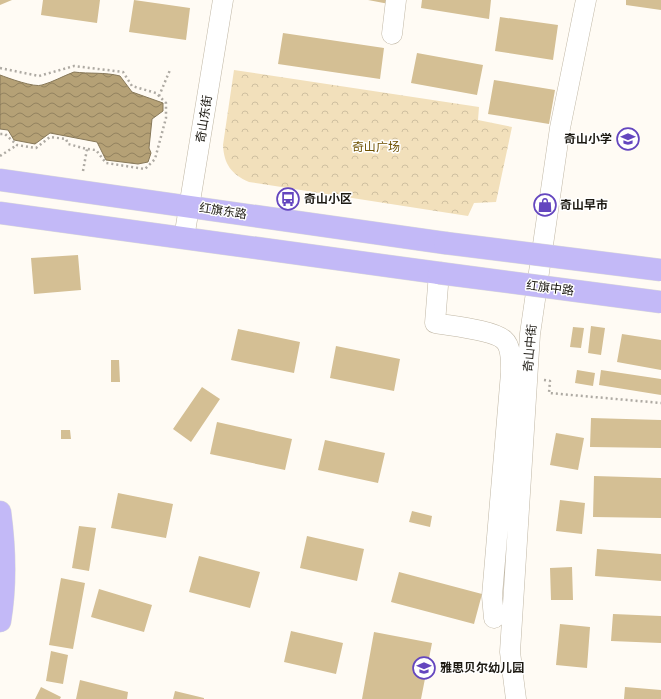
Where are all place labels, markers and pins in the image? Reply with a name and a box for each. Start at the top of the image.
school or university icon: 奇山小学 [615,126,641,152]
place label: 奇山小学 [564,130,612,147]
bus stop icon: 奇山小区 [275,186,301,212]
place label: 奇山小区 [304,190,352,207]
shop icon: 奇山早市 [532,192,558,218]
place label: 奇山早市 [560,196,608,213]
school or university icon: 雅思贝尔幼儿园 [411,655,437,681]
place label: 雅思贝尔幼儿园 [440,659,524,676]

